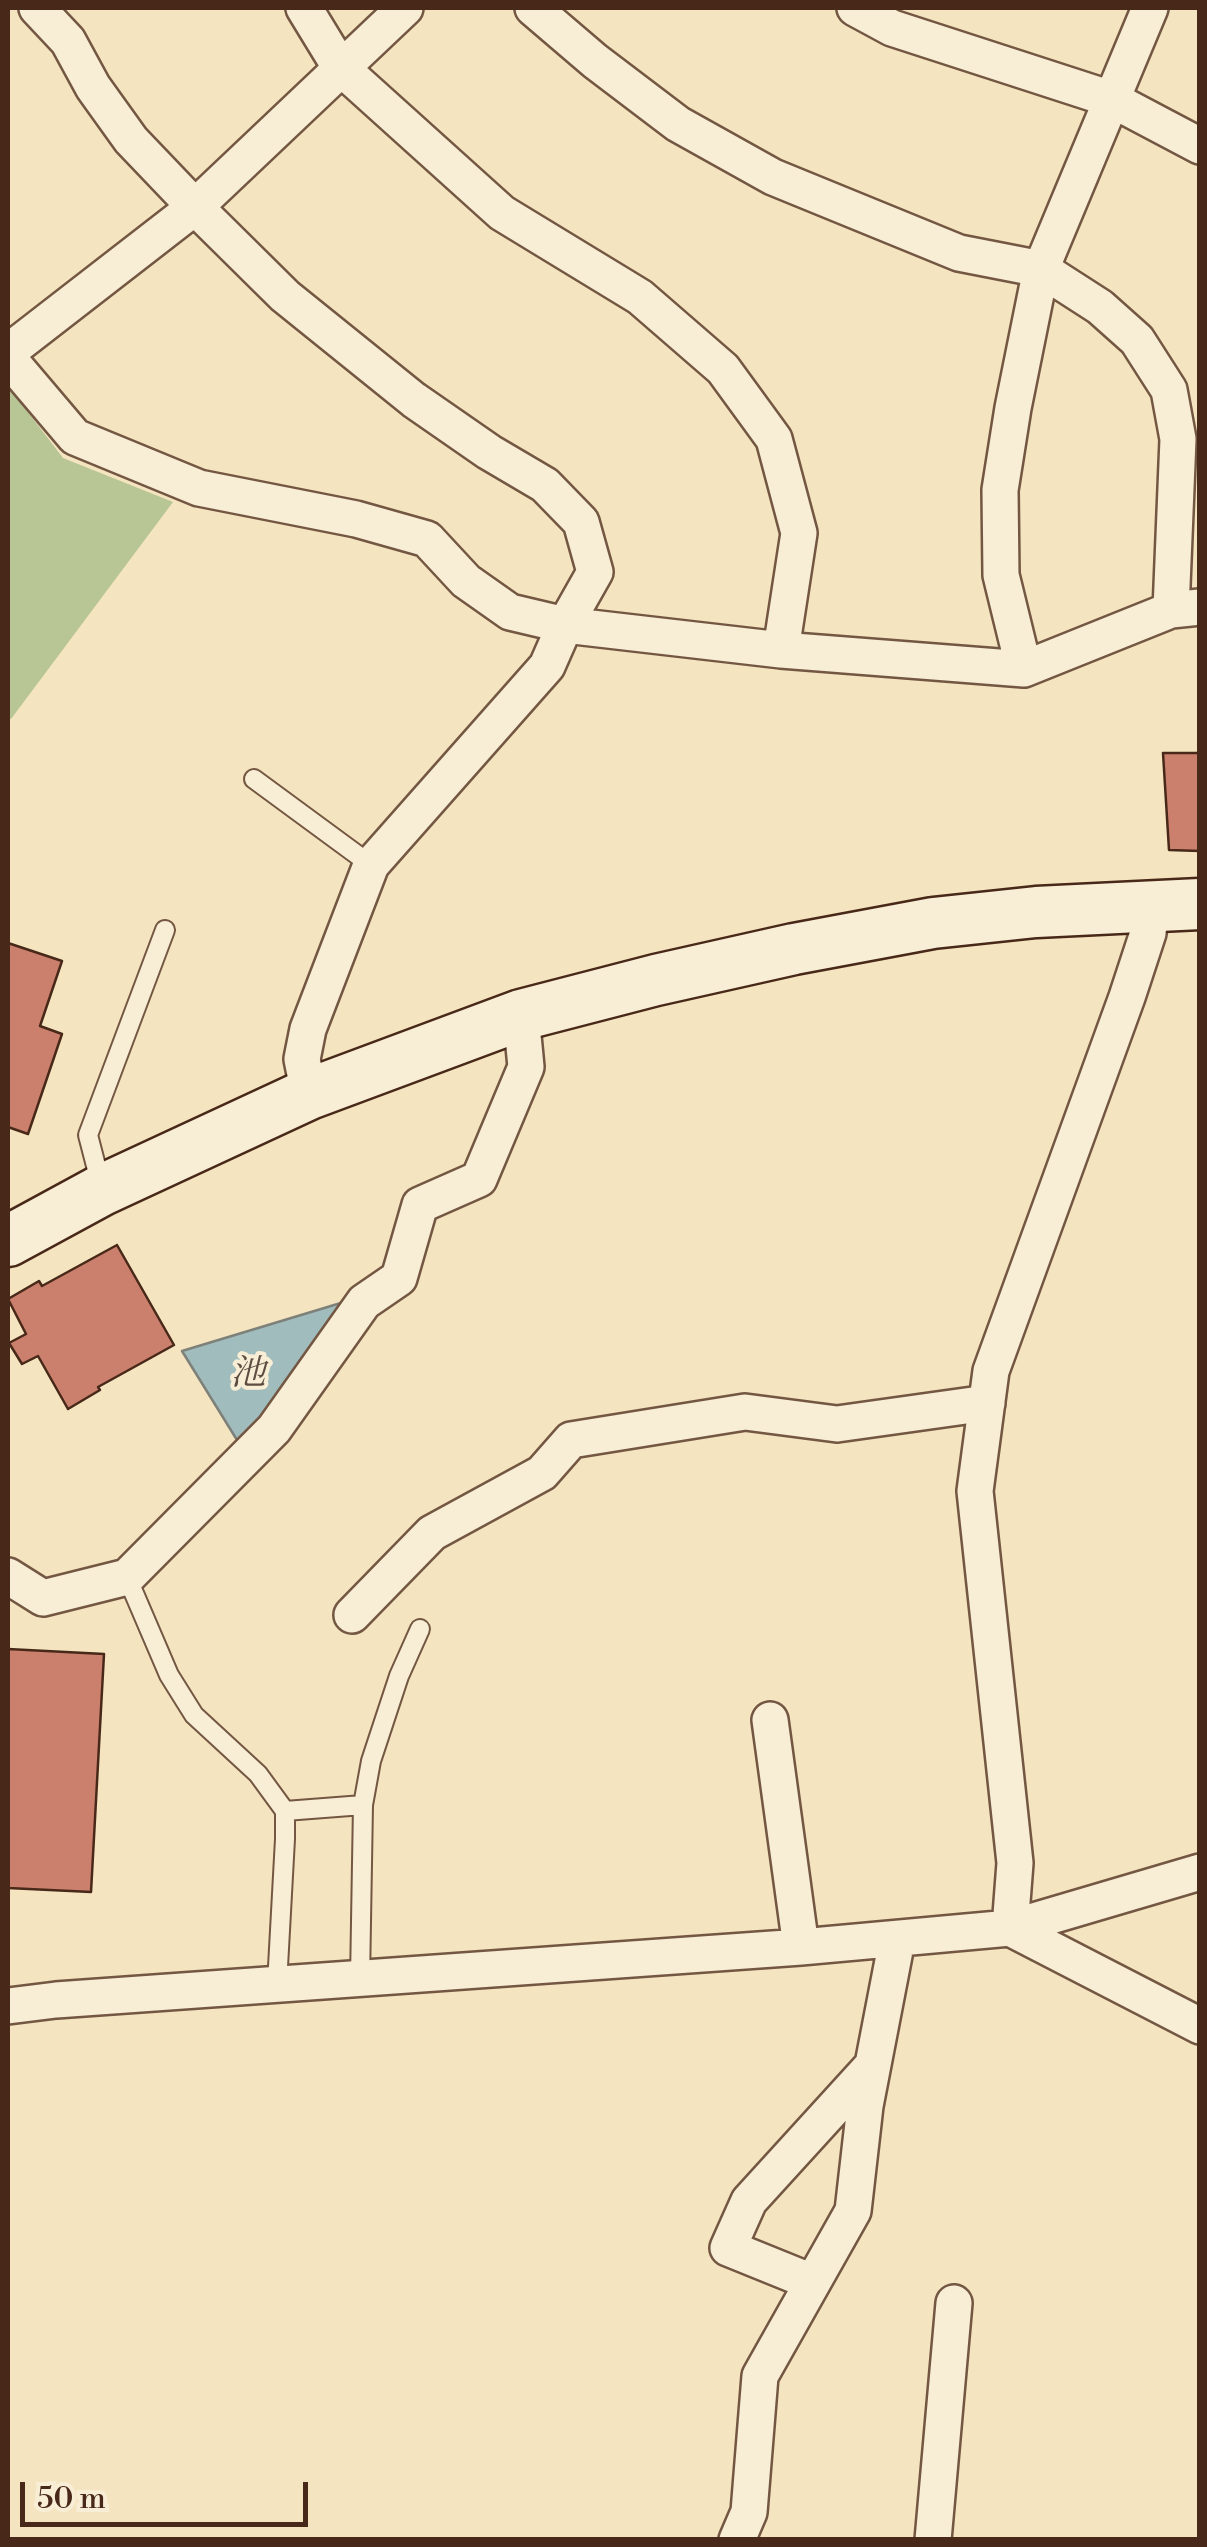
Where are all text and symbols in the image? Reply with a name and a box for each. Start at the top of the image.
water label: 池 [231,1355,265,1397]
scale bar [25,2462,312,2524]
text: 50 m [37,2480,106,2518]

